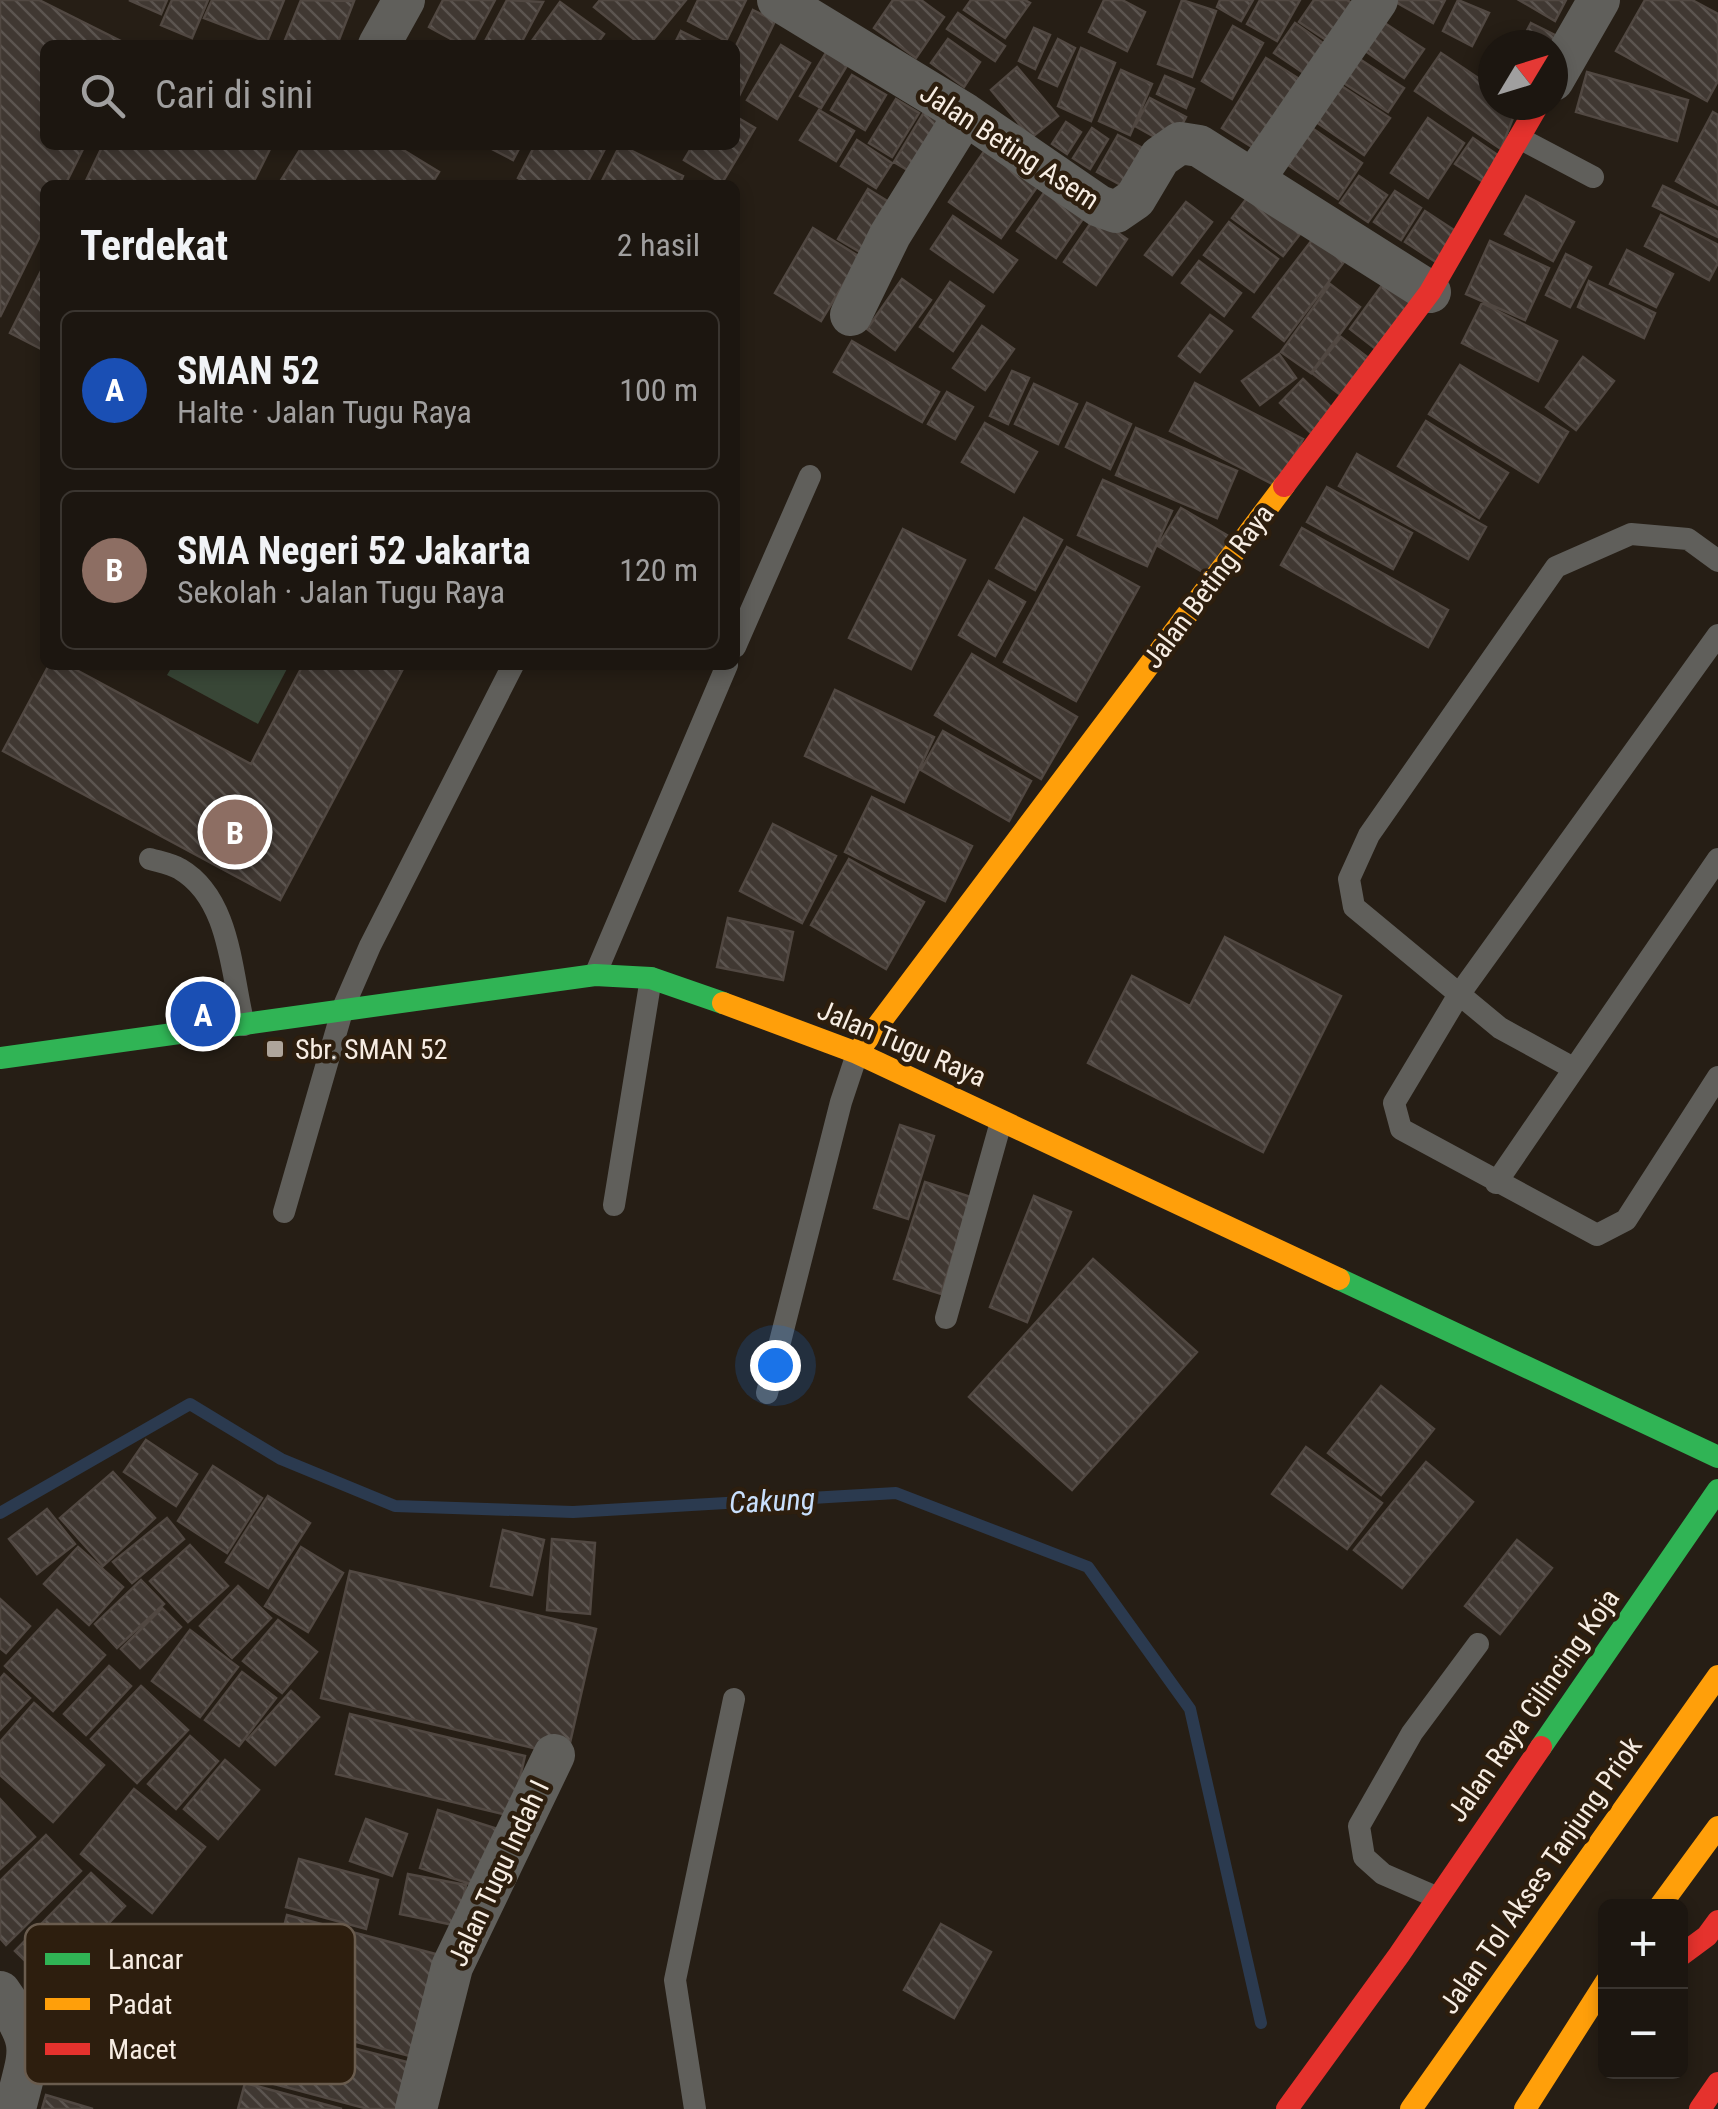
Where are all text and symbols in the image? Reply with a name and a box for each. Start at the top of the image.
north arrow [1478,30,1568,120]
search box [40,40,740,150]
icon: search [75,68,130,123]
text: Cari di sini [155,73,313,117]
street label: Jalan Beting Asem [914,76,1105,217]
text: Terdekat [80,221,228,270]
text: 2 hasil [617,226,700,264]
text: SMAN 52 [177,349,320,393]
text: A [105,371,124,409]
text: 100 m [619,371,698,409]
text: Halte · Jalan Tugu Raya [177,393,472,431]
street label: Jalan Beting Raya [1136,498,1281,675]
text: SMA Negeri 52 Jakarta [177,529,531,573]
text: B [106,551,123,589]
text: 120 m [619,551,698,589]
text: Sekolah · Jalan Tugu Raya [177,573,505,611]
pin: B [202,794,268,870]
pin: A [170,976,236,1052]
street label: Jalan Tugu Raya [813,993,991,1094]
place label: Sbr. SMAN 52 [295,1033,447,1066]
marker: Sbr. SMAN 52 [264,1038,286,1060]
your location [750,1340,801,1391]
water label: Cakung [728,1481,816,1520]
street label: Jalan Raya Cilincing Koja [1441,1583,1626,1828]
street label: Jalan Tol Akses Tanjung Priok [1432,1730,1649,2020]
street label: Jalan Tugu Indah I [441,1775,556,1972]
map controls [1598,1899,1688,2079]
button: + [1598,1899,1688,1989]
legend [25,1924,355,2084]
text: Lancar [108,1943,183,1976]
text: Padat [108,1988,172,2021]
button: − [1598,1989,1688,2079]
text: Macet [108,2033,177,2066]

